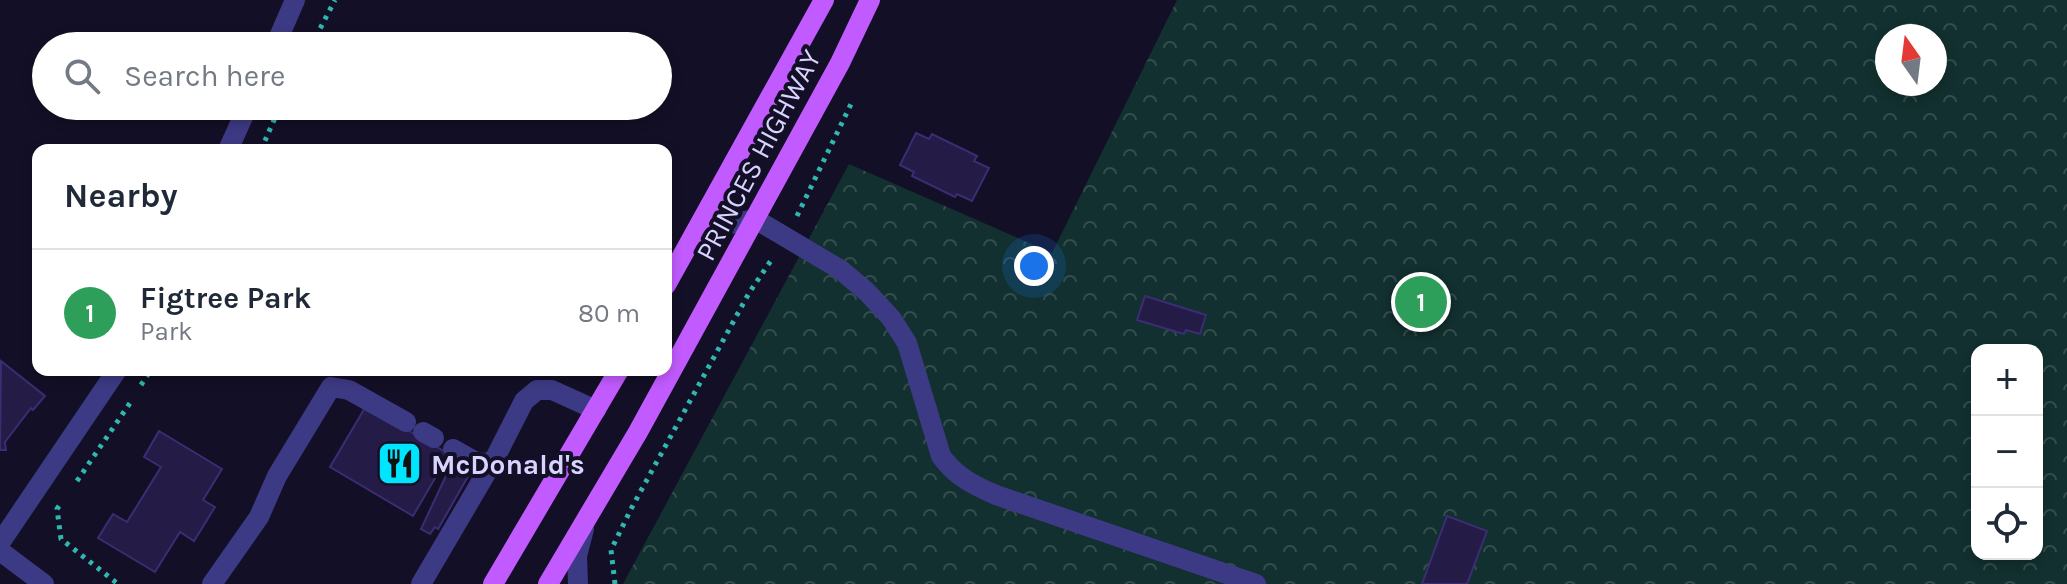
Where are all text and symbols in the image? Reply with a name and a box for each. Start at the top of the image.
north arrow [1875,24,1947,96]
search box [32,32,672,120]
street label: PRINCES HIGHWAY [689,43,828,266]
icon: search [60,54,104,98]
text: Search here [124,58,285,94]
text: Nearby [64,176,178,216]
your location [1014,246,1054,286]
pin: 1 [1395,272,1447,332]
text: Figtree Park [140,280,311,316]
text: 1 [85,298,95,329]
text: 80 m [578,298,640,329]
text: Park [140,316,193,347]
map controls [1971,344,2043,560]
button: + [1971,344,2043,416]
button: − [1971,416,2043,488]
restaurant icon: McDonald's [376,440,424,488]
place label: McDonald's [431,448,585,481]
button: locate [1971,488,2043,560]

